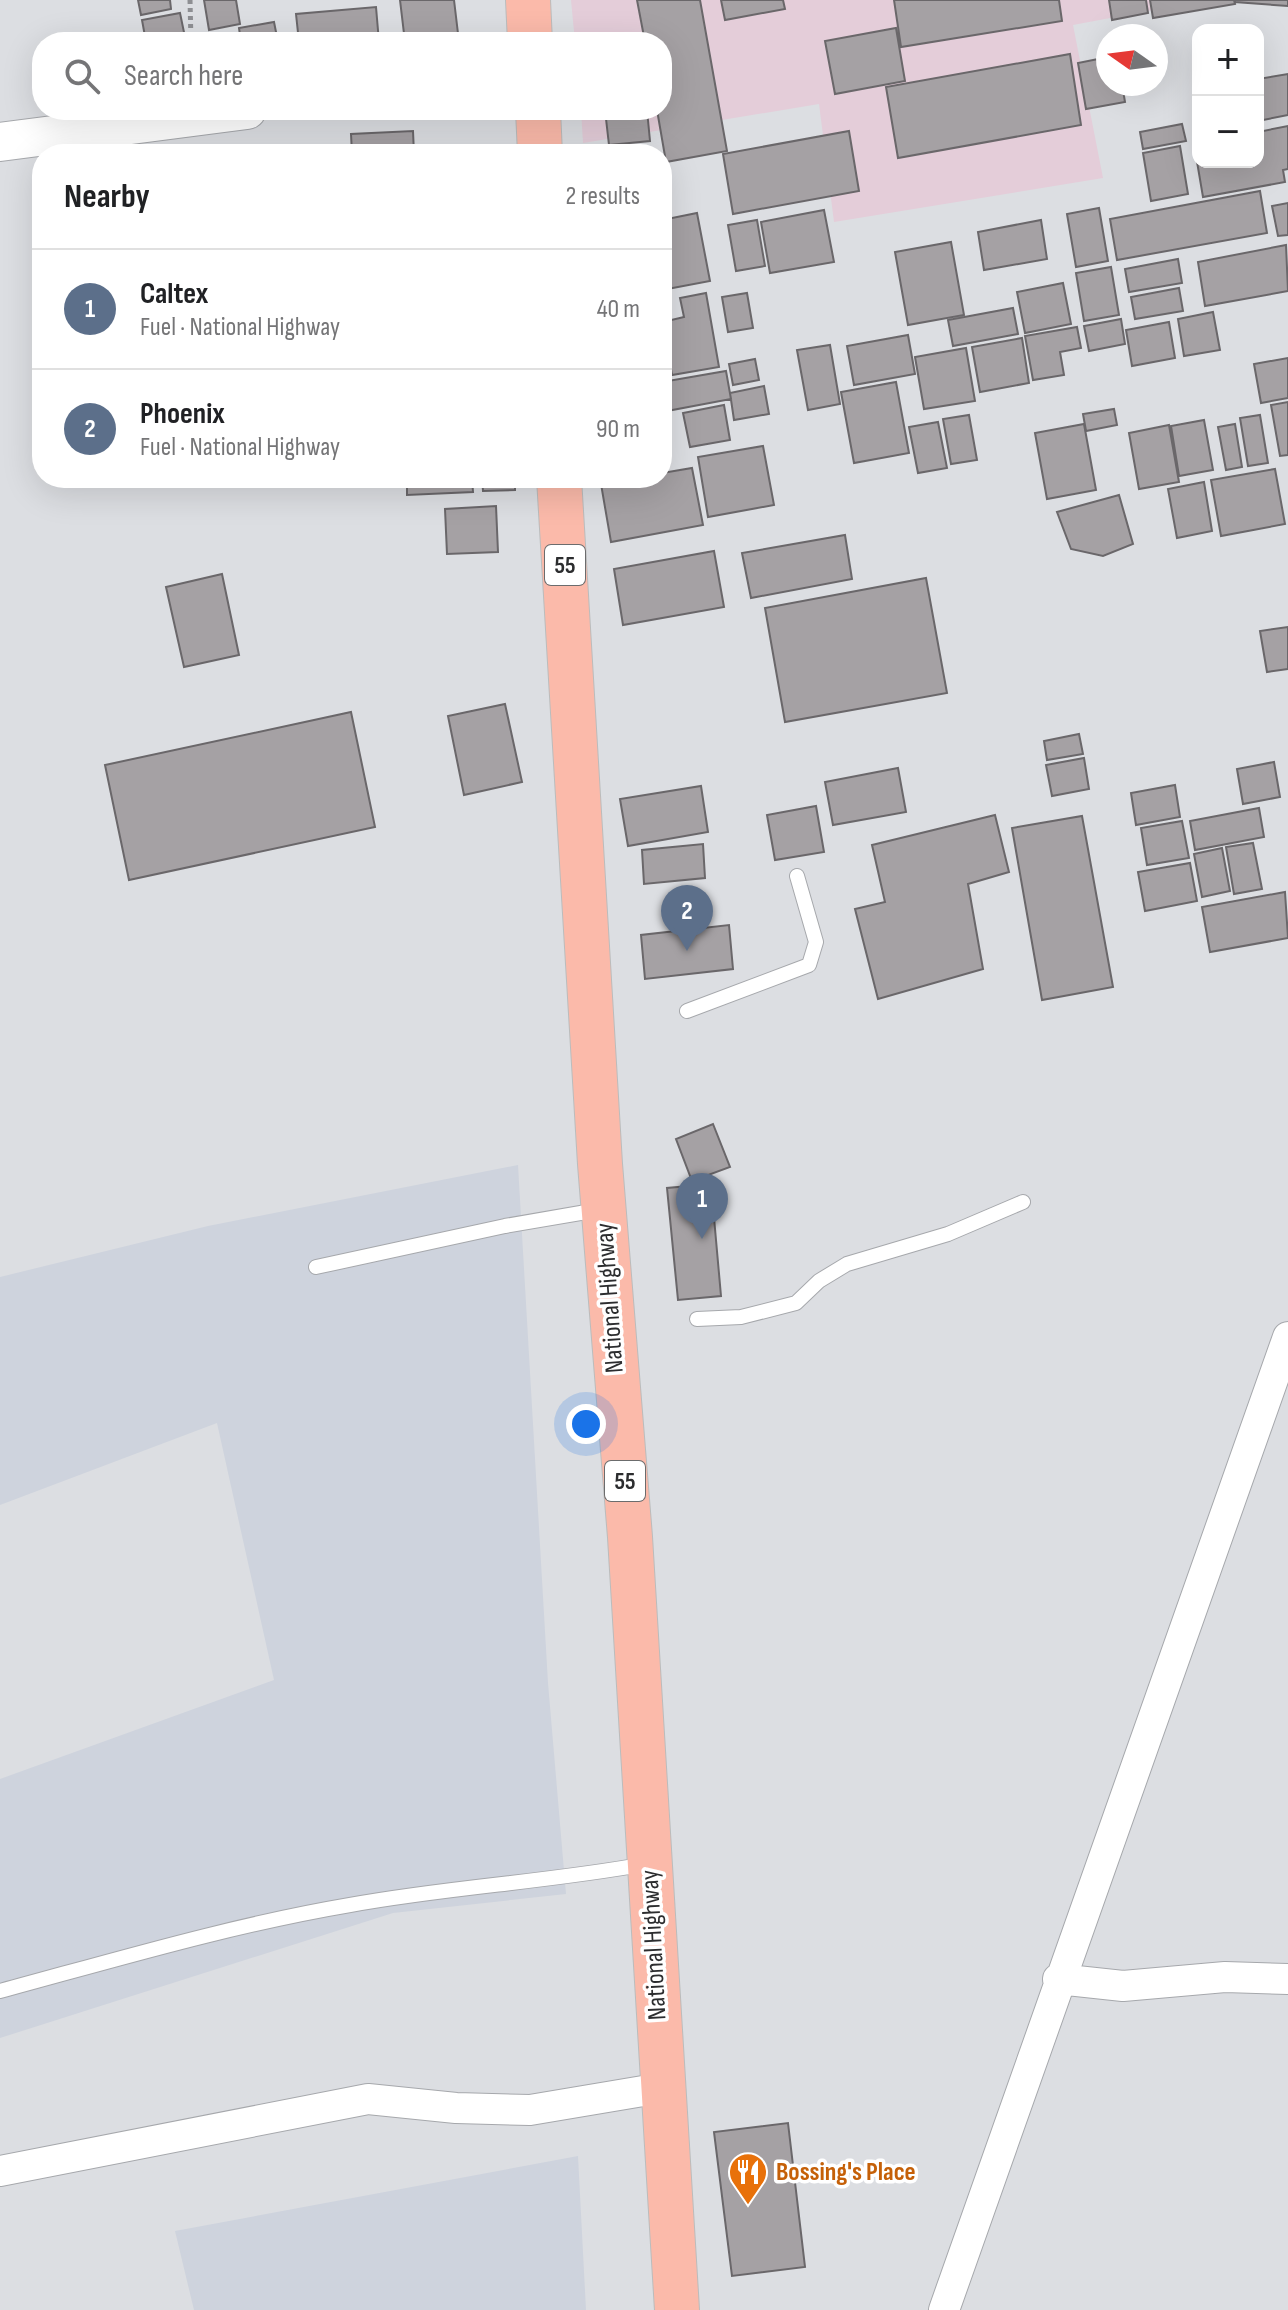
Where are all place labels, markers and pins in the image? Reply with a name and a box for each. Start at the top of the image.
pin: 2 [661,885,713,951]
pin: 1 [676,1173,728,1239]
restaurant icon: Bossing's Place [727,2151,769,2206]
place label: Bossing's Place [776,2157,916,2188]

